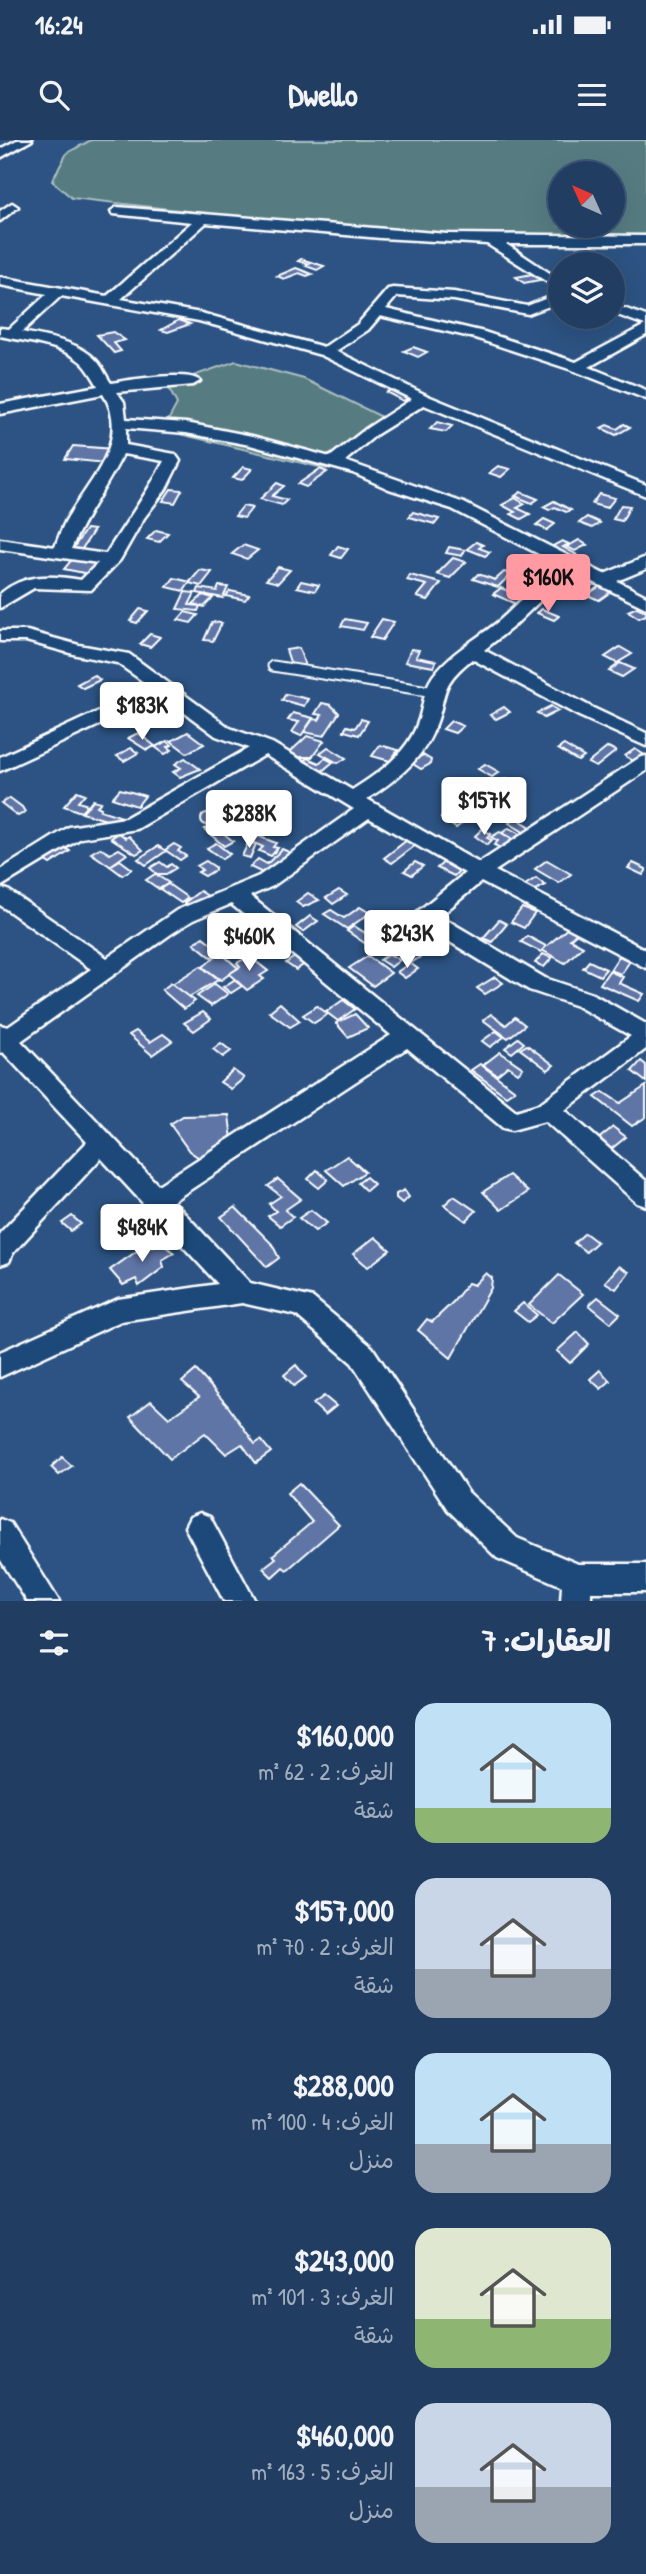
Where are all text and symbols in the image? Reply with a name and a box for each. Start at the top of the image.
text: 16:24 [35,7,83,42]
text: Dwello [288,73,358,116]
icon: search [35,76,73,114]
icon: menu [573,76,611,114]
north arrow [548,161,625,238]
map controls [548,161,625,329]
button: layers [548,252,625,329]
pin: $160K [499,554,597,614]
text: $160K [522,561,574,592]
pin: $183K [93,682,191,742]
text: $183K [116,689,168,720]
pin: $157K [435,778,533,837]
text: $157K [457,784,511,815]
pin: $288K [200,790,298,850]
text: $288K [222,797,276,828]
pin: $243K [358,910,456,970]
pin: $460K [200,914,298,973]
text: $243K [380,917,434,948]
text: $460K [223,920,275,951]
pin: $484K [93,1204,191,1264]
text: $484K [117,1211,167,1242]
text: العقارات: 7 [482,1620,611,1660]
icon: filters [35,1624,73,1662]
text: $160,000 [296,1715,394,1755]
icon: home [471,1731,555,1815]
text: الغرف: 2 · 62 m² [258,1756,394,1787]
text: شقة [354,1794,394,1825]
text: $157,000 [294,1890,394,1930]
icon: home [471,1906,555,1990]
text: الغرف: 2 · 70 m² [256,1931,394,1962]
text: شقة [354,1969,394,2000]
text: $288,000 [292,2065,394,2105]
icon: home [471,2081,555,2165]
text: الغرف: 4 · 100 m² [251,2106,394,2137]
text: منزل [349,2144,394,2175]
text: $243,000 [294,2240,394,2280]
icon: home [471,2256,555,2340]
text: الغرف: 3 · 101 m² [252,2281,394,2312]
text: شقة [354,2319,394,2350]
text: $460,000 [296,2415,394,2455]
icon: home [471,2431,555,2515]
text: الغرف: 5 · 163 m² [251,2456,394,2487]
text: منزل [349,2494,394,2525]

